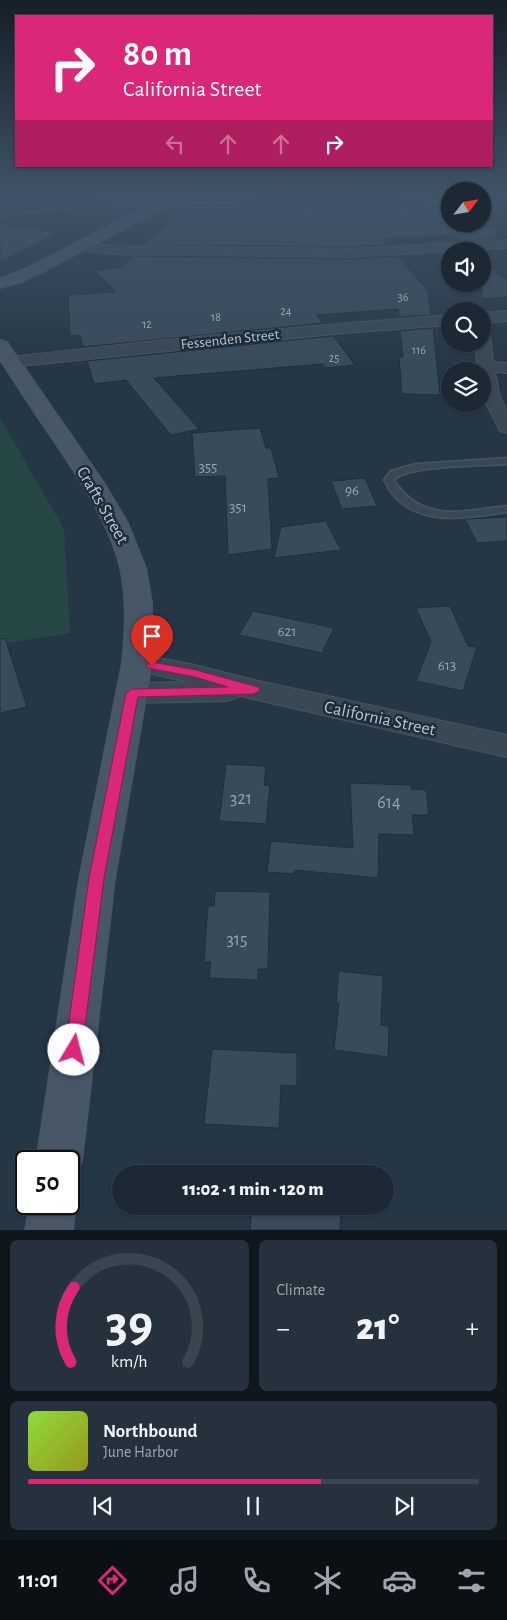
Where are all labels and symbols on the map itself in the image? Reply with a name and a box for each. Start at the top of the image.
north arrow [441,182,491,232]
house number: 36 [398,291,409,303]
house number: 24 [280,305,292,317]
house number: 18 [211,311,221,323]
house number: 12 [142,318,152,330]
street label: Fessenden Street [180,327,280,352]
house number: 116 [412,344,426,356]
house number: 25 [329,352,339,364]
house number: 355 [199,460,217,475]
street label: Crafts Street [73,464,132,548]
house number: 96 [345,483,359,498]
house number: 351 [229,500,247,515]
pin [131,615,173,666]
house number: 621 [277,624,297,639]
house number: 613 [438,658,456,673]
street label: California Street [322,698,437,740]
house number: 321 [230,790,252,808]
house number: 614 [377,794,401,812]
house number: 315 [226,931,248,949]
position arrow [47,1023,99,1075]
speed limit sign: 50 [15,1150,80,1215]

